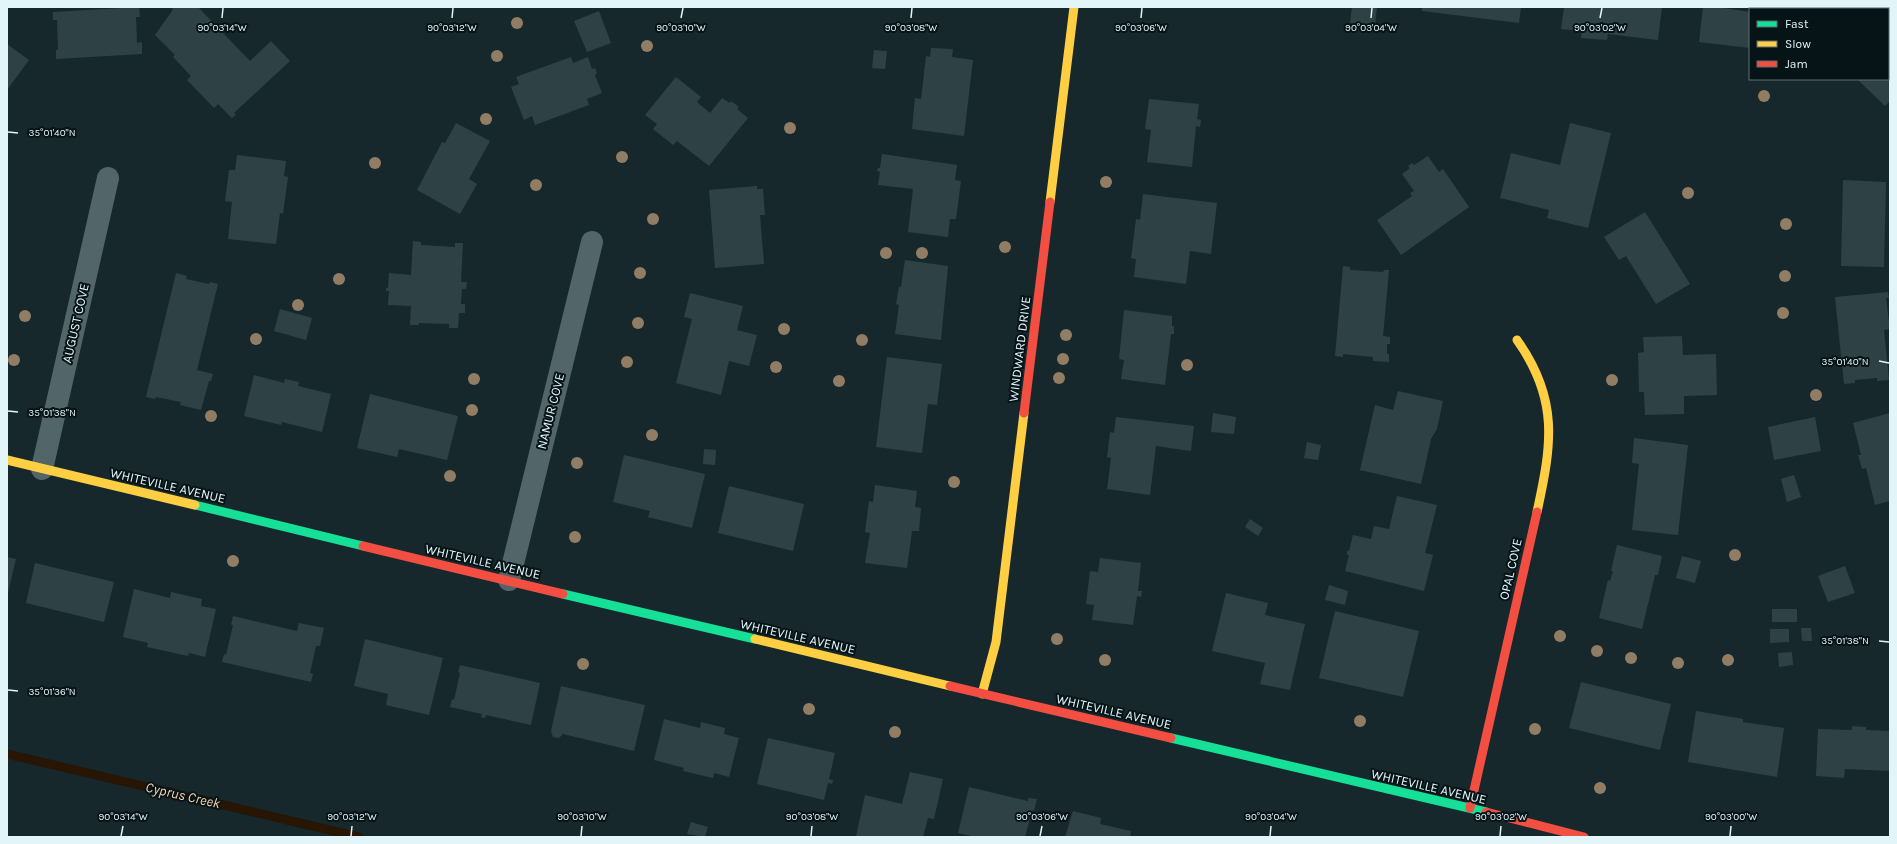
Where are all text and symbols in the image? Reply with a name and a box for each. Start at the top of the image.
legend [1749,8,1889,80]
text: Fast [1785,17,1809,31]
text: 90°03'14"W [197,22,247,34]
text: 90°03'12"W [427,22,477,34]
text: 90°03'10"W [656,22,706,34]
text: 90°03'08"W [885,22,937,34]
text: 90°03'06"W [1115,22,1167,34]
text: 90°03'04"W [1345,22,1397,34]
text: 90°03'02"W [1574,22,1626,34]
text: Slow [1785,37,1811,51]
text: Jam [1785,57,1808,71]
text: 35°01'40"N [29,127,75,139]
street label: AUGUST COVE [59,282,92,364]
street label: WINDWARD DRIVE [1006,296,1033,403]
text: 35°01'40"N [1822,356,1868,368]
street label: NAMUR COVE [534,372,567,451]
text: 35°01'38"N [28,407,76,419]
street label: WHITEVILLE AVENUE [109,465,227,506]
street label: OPAL COVE [1496,537,1525,601]
street label: WHITEVILLE AVENUE [424,541,542,582]
street label: WHITEVILLE AVENUE [739,616,857,657]
text: 35°01'38"N [1821,635,1869,647]
text: 35°01'36"N [28,686,76,698]
street label: WHITEVILLE AVENUE [1055,691,1173,732]
street label: WHITEVILLE AVENUE [1370,766,1488,807]
water label: Cyprus Creek [144,779,223,813]
text: 90°03'14"W [98,811,148,823]
text: 90°03'12"W [327,811,377,823]
text: 90°03'10"W [557,811,607,823]
text: 90°03'08"W [786,811,838,823]
text: 90°03'06"W [1016,811,1068,823]
text: 90°03'04"W [1245,811,1297,823]
text: 90°03'02"W [1475,811,1527,823]
text: 90°03'00"W [1705,811,1757,823]

